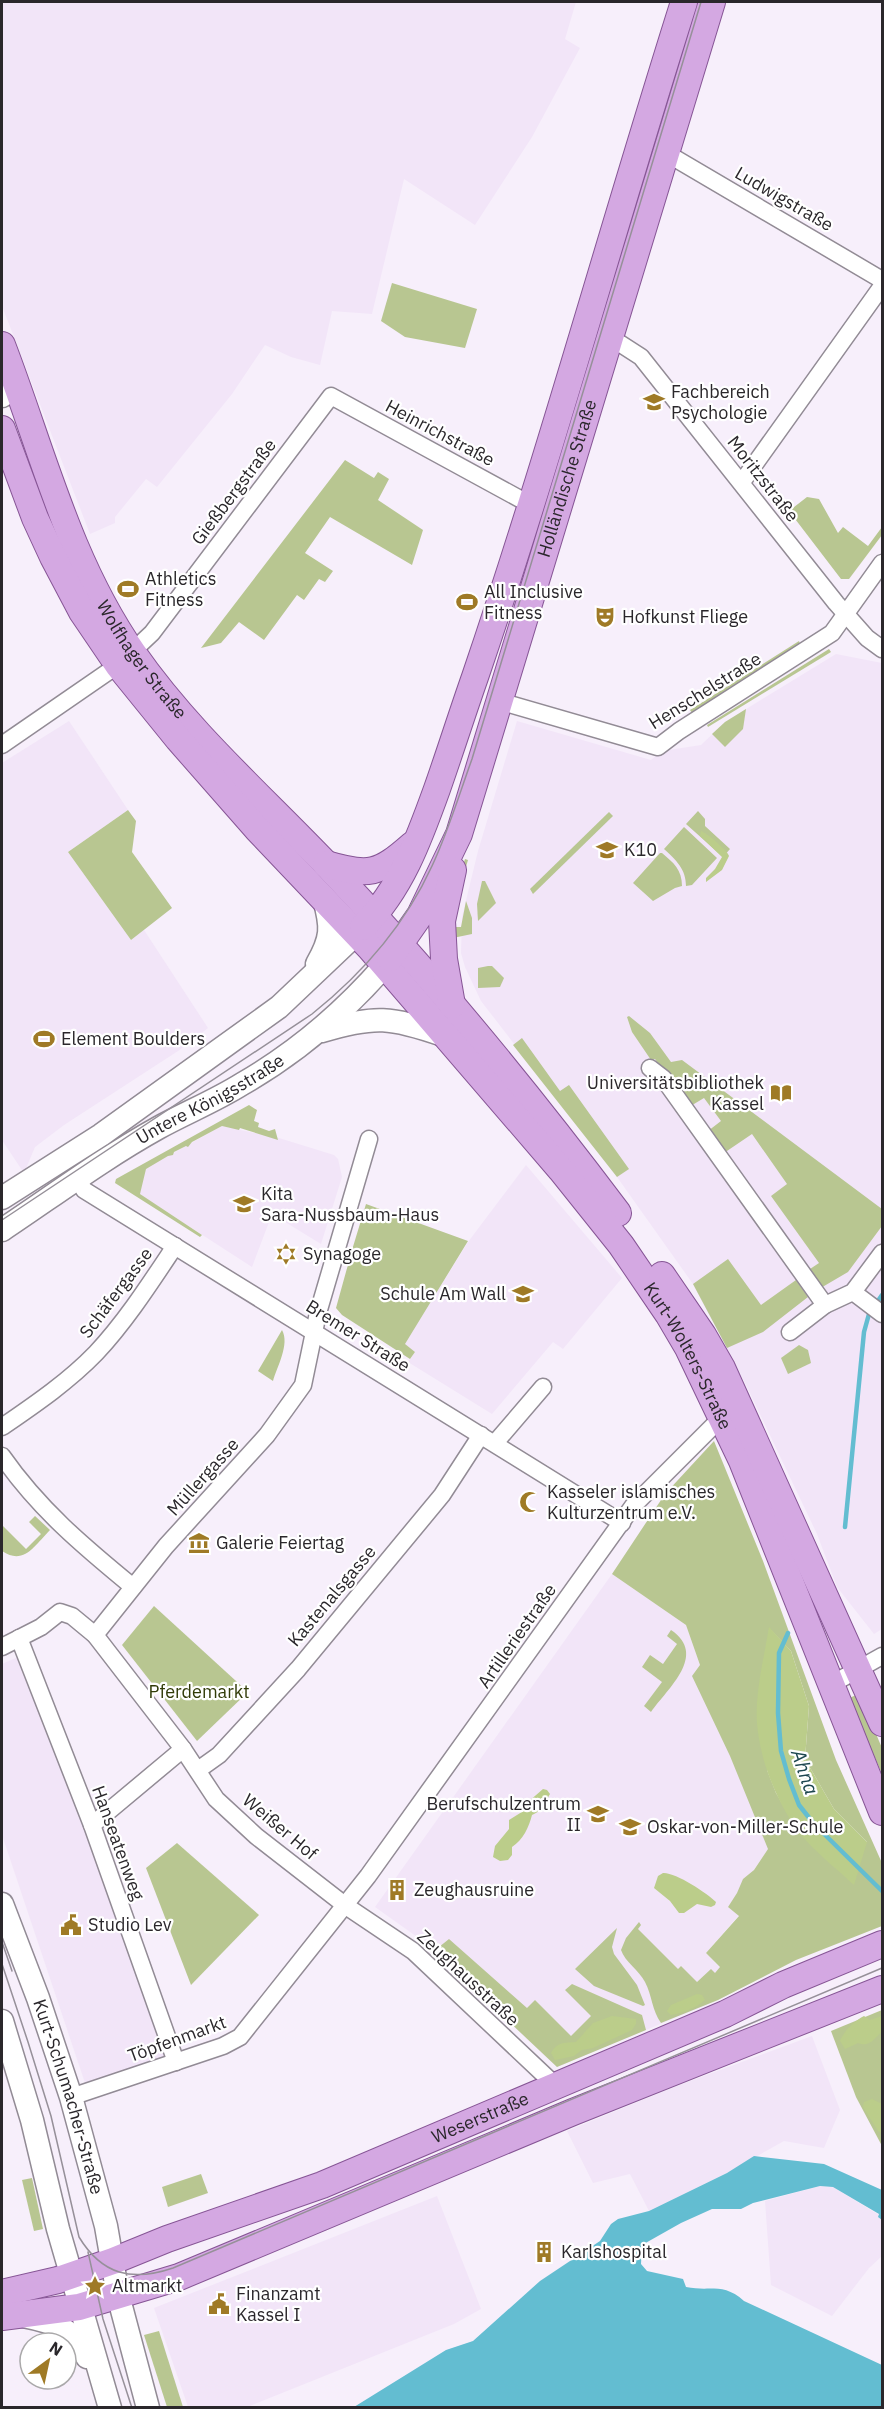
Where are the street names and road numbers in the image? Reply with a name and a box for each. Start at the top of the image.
street label: Ludwigstraße [731,161,838,236]
street label: Heinrichstraße [382,394,499,471]
street label: Holländische Straße [532,396,602,560]
street label: Moritzstraße [723,431,804,526]
street label: Gießbergstraße [186,434,281,549]
street label: Wolfhager Straße [92,596,192,724]
street label: Henschelstraße [644,647,765,734]
street label: Untere Königsstraße [132,1048,288,1149]
street label: Schäfergasse [74,1243,157,1343]
street label: Kurt-Wolters-Straße [639,1278,737,1433]
street label: Bremer Straße [302,1294,415,1377]
street label: Müllergasse [162,1433,244,1520]
street label: Kastenalsgasse [283,1540,381,1651]
street label: Artilleriestraße [472,1579,561,1692]
street label: Hanseatenweg [87,1782,150,1904]
street label: Weißer Hof [238,1789,323,1865]
street label: Zeughausstraße [413,1924,524,2031]
street label: Kurt-Schumacher-Straße [28,1996,109,2197]
street label: Töpfenmarkt [125,2010,229,2067]
street label: Weserstraße [428,2087,532,2148]

